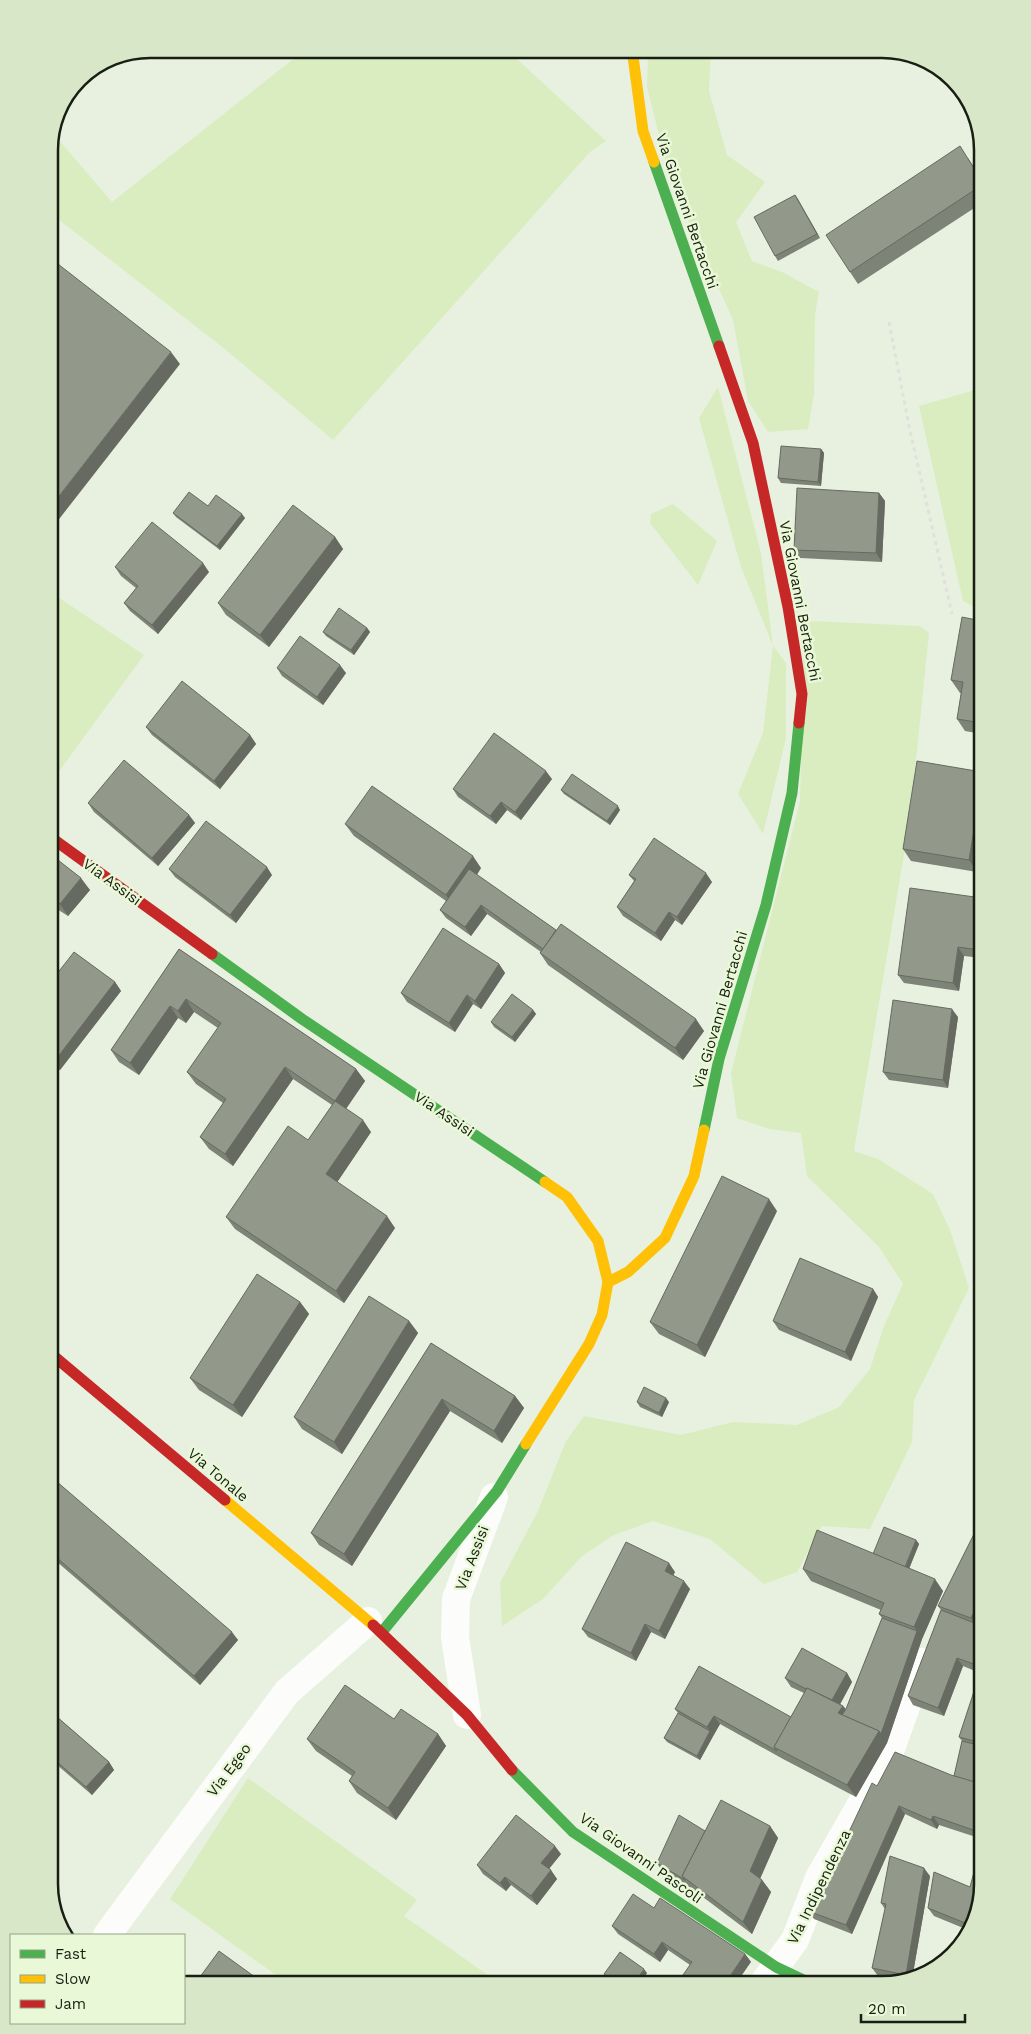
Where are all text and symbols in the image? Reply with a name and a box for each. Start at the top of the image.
street label: Via Giovanni Bertacchi [652,131,722,291]
street label: Via Giovanni Bertacchi [776,519,824,683]
street label: Via Assisi [79,855,145,909]
street label: Via Giovanni Bertacchi [689,929,751,1091]
street label: Via Assisi [411,1088,477,1140]
street label: Via Tonale [184,1444,252,1506]
street label: Via Assisi [451,1523,493,1593]
street label: Via Egeo [203,1740,255,1800]
street label: Via Giovanni Pascoli [576,1809,706,1907]
street label: Via Indipendenza [783,1826,855,1947]
legend [10,1934,185,2024]
text: Fast [55,1945,87,1963]
text: Slow [55,1970,91,1988]
scale bar [861,1992,965,2024]
text: Jam [55,1995,86,2013]
text: 20 m [868,2000,906,2018]

